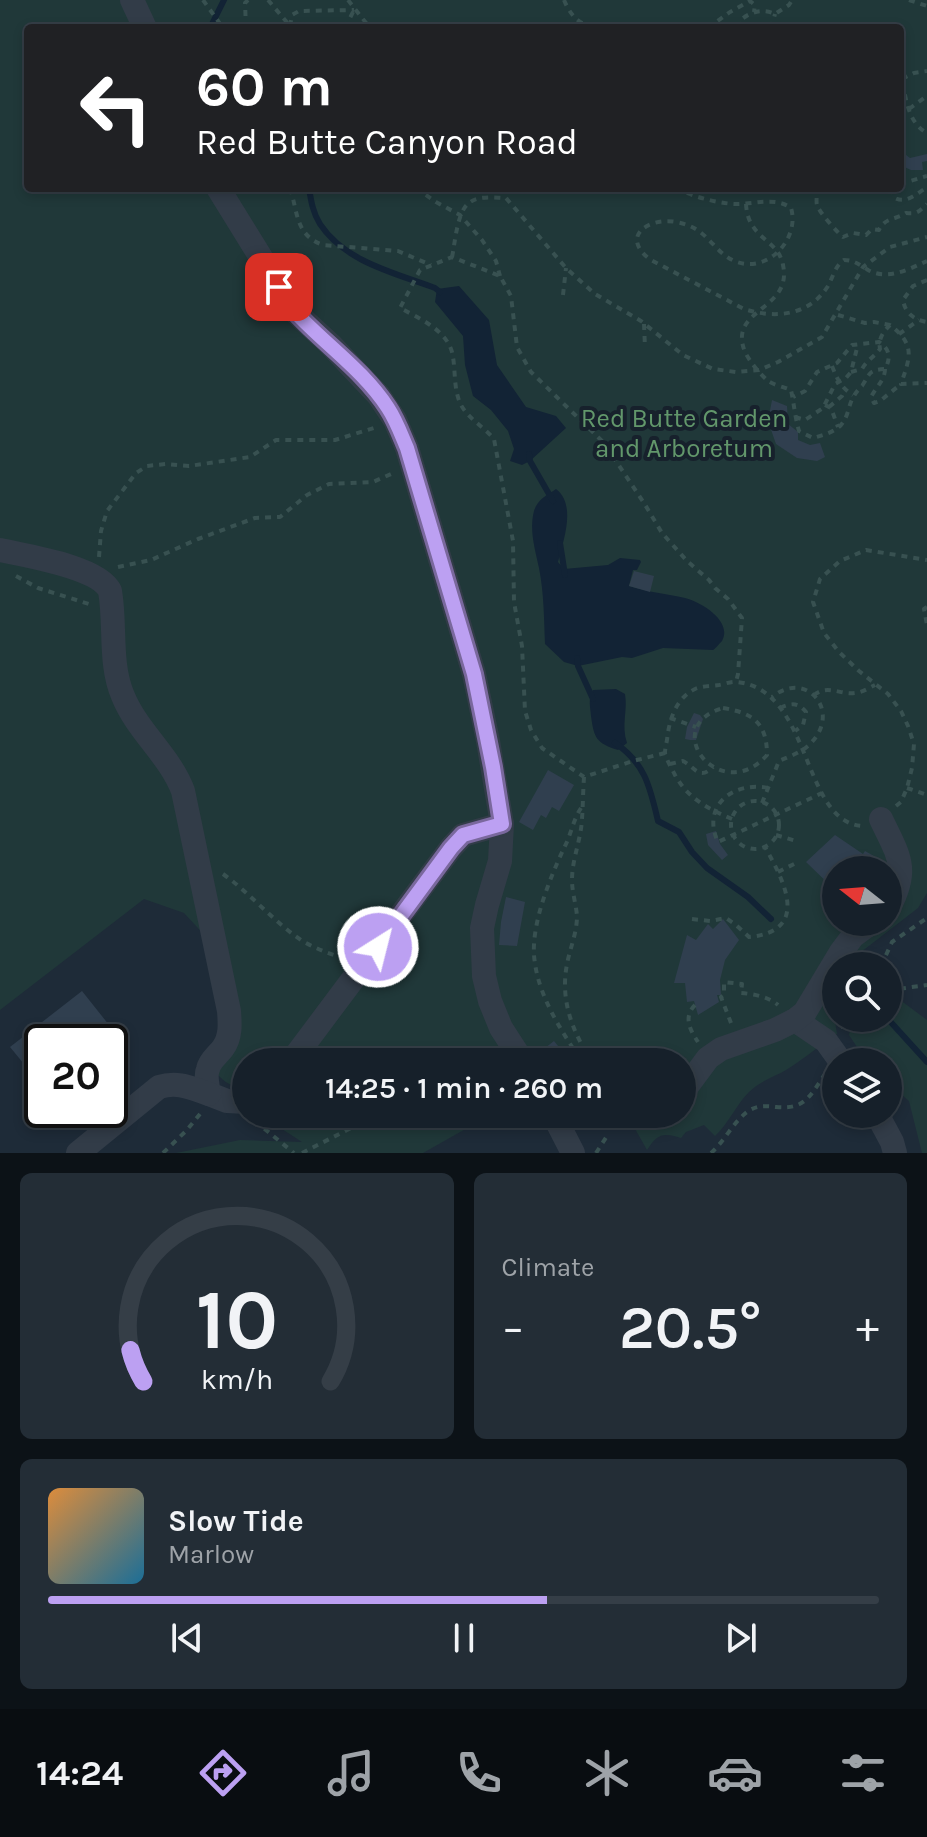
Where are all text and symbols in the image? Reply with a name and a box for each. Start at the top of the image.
text: 60 m [196,54,333,119]
icon: left [64,56,168,160]
text: Red Butte Canyon Road [196,121,578,163]
pin [245,253,313,321]
icon: arrive [257,265,301,309]
park label: Red Butte Garden and Arboretum [581,403,787,464]
north arrow [822,856,902,936]
map controls [822,856,902,1128]
position arrow [336,905,420,989]
button: search [822,952,902,1032]
speed limit sign: 20 [24,1024,128,1128]
button: layers [822,1048,902,1128]
text: 14:25 · 1 min · 260 m [325,1070,603,1106]
text: Climate [502,1252,594,1283]
text: 10 [196,1272,278,1369]
text: 20.5° [619,1293,762,1363]
text: − [502,1302,525,1353]
text: + [856,1302,879,1353]
text: km/h [201,1363,273,1396]
text: Slow Tide [168,1503,304,1539]
text: Marlow [168,1539,254,1570]
icon: previous [165,1616,209,1660]
icon: pause [442,1616,486,1660]
icon: next [719,1616,763,1660]
icon: directions [195,1745,251,1801]
icon: music [323,1745,379,1801]
icon: phone [451,1745,507,1801]
icon: climate [579,1745,635,1801]
icon: car [707,1745,763,1801]
icon: filters [835,1745,891,1801]
text: 14:24 [36,1752,123,1794]

